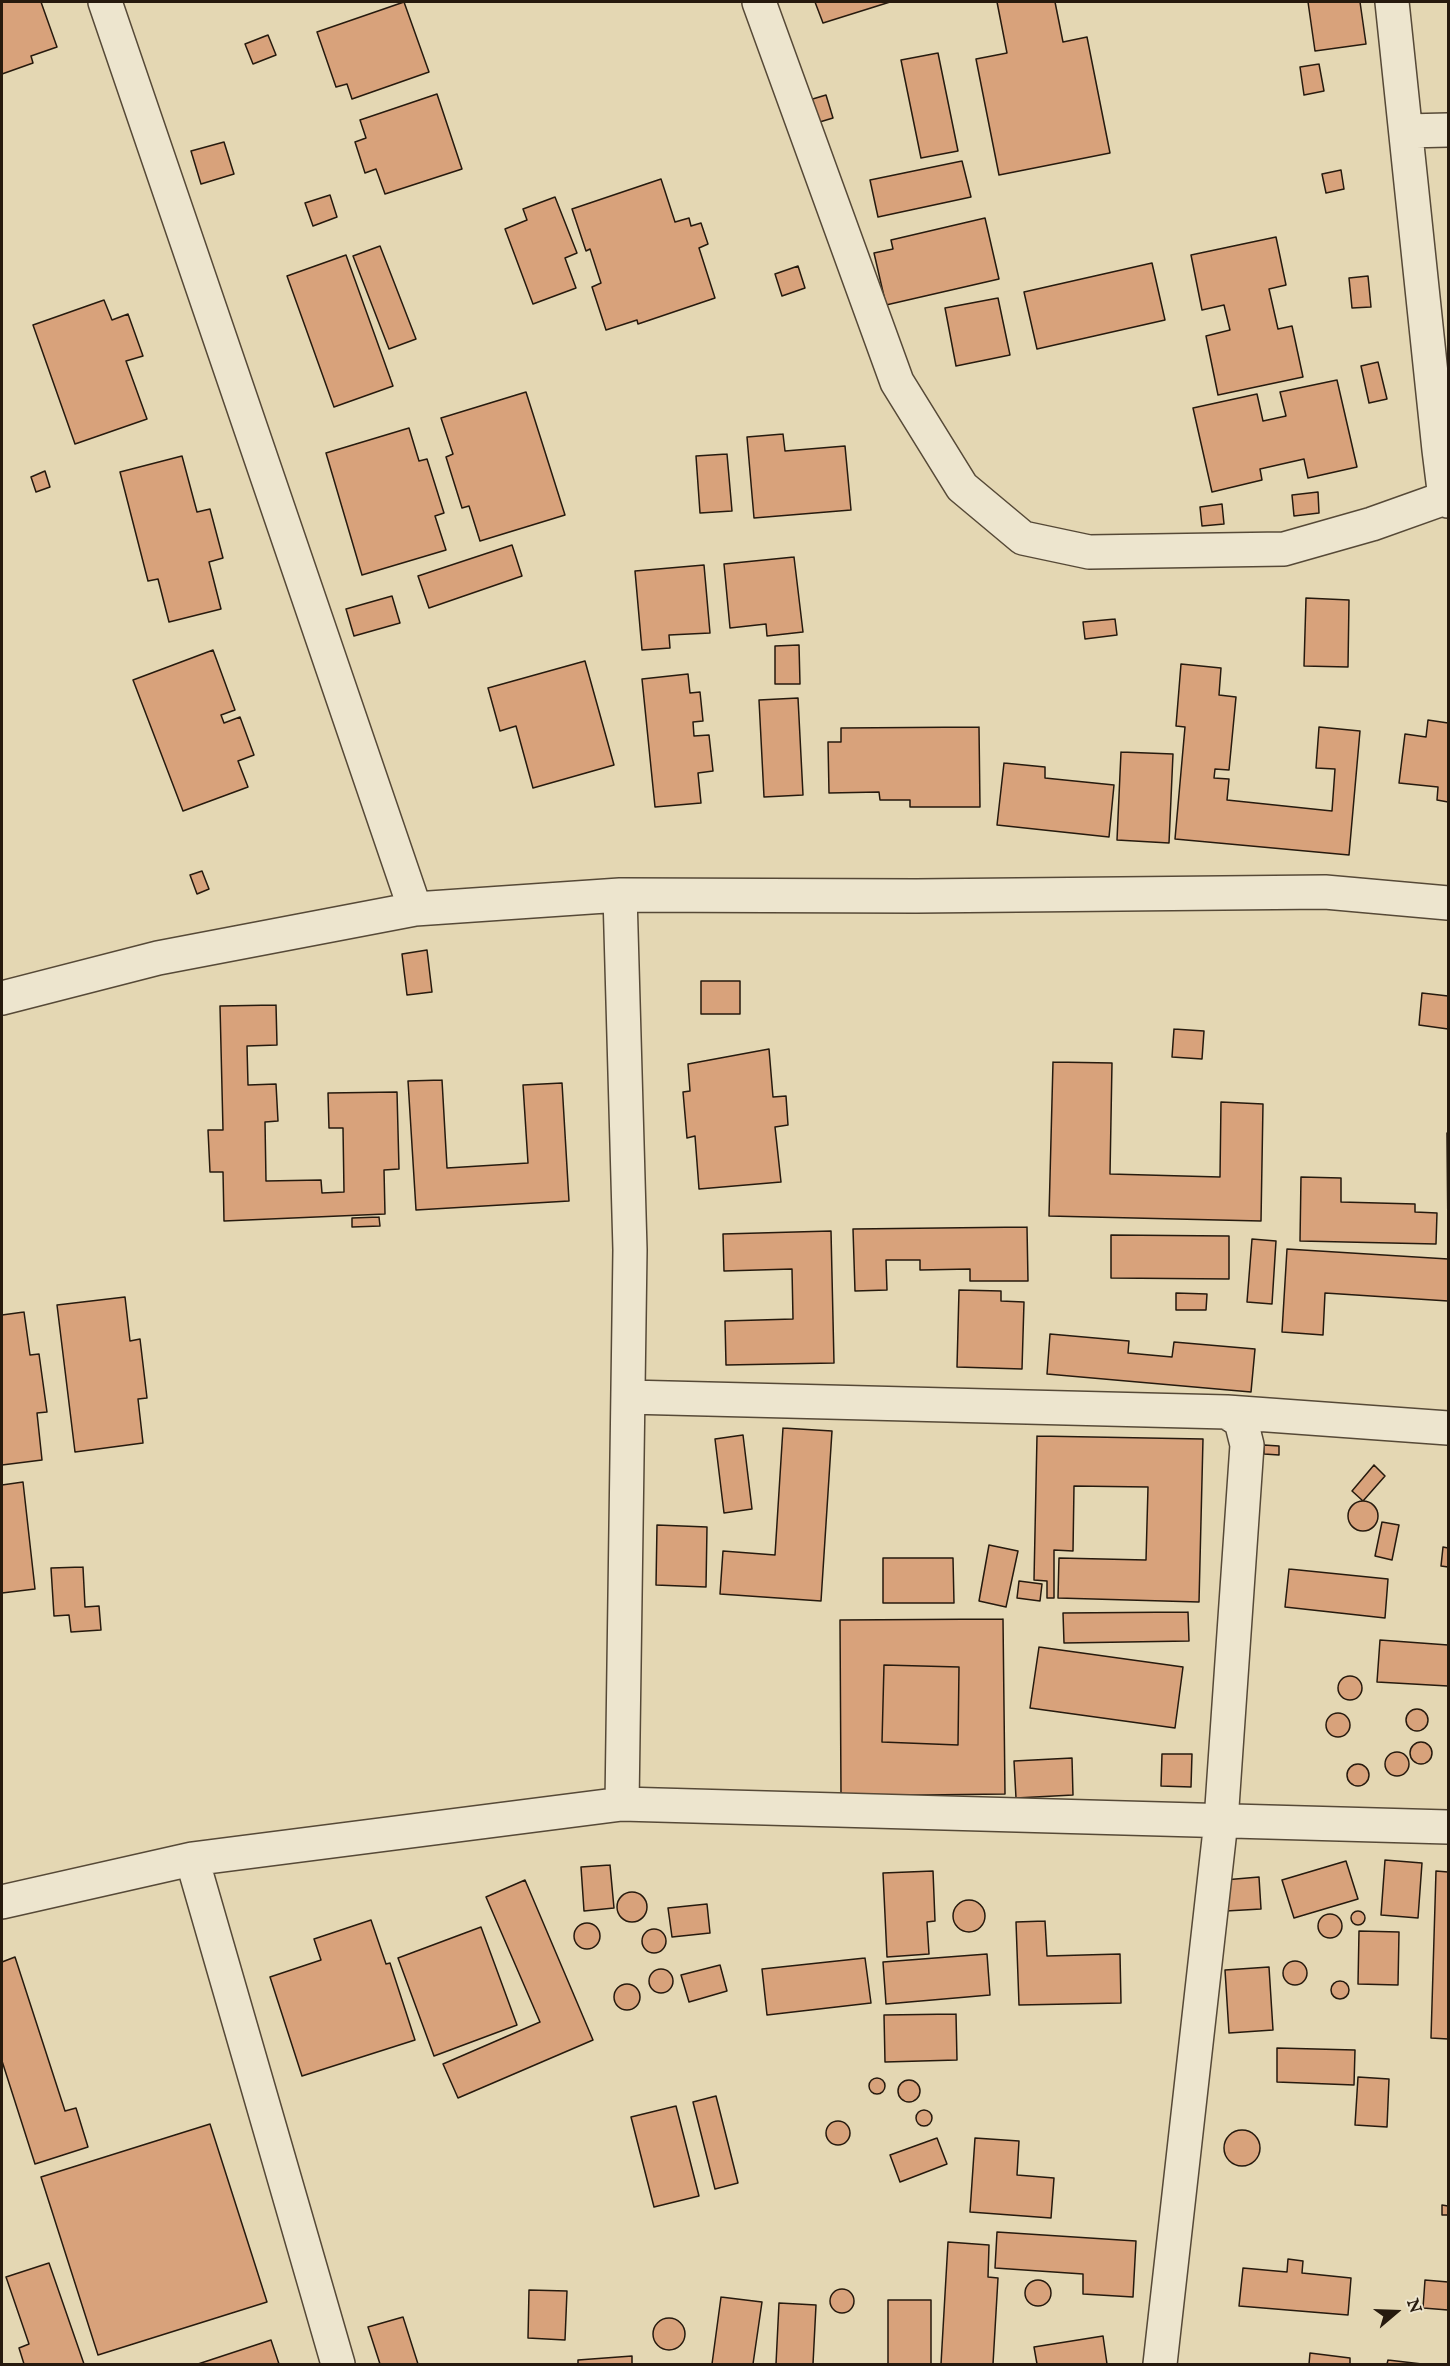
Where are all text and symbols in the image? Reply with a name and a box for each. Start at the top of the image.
north arrow [1366,2282,1426,2342]
text: N [1401,2296,1425,2316]

